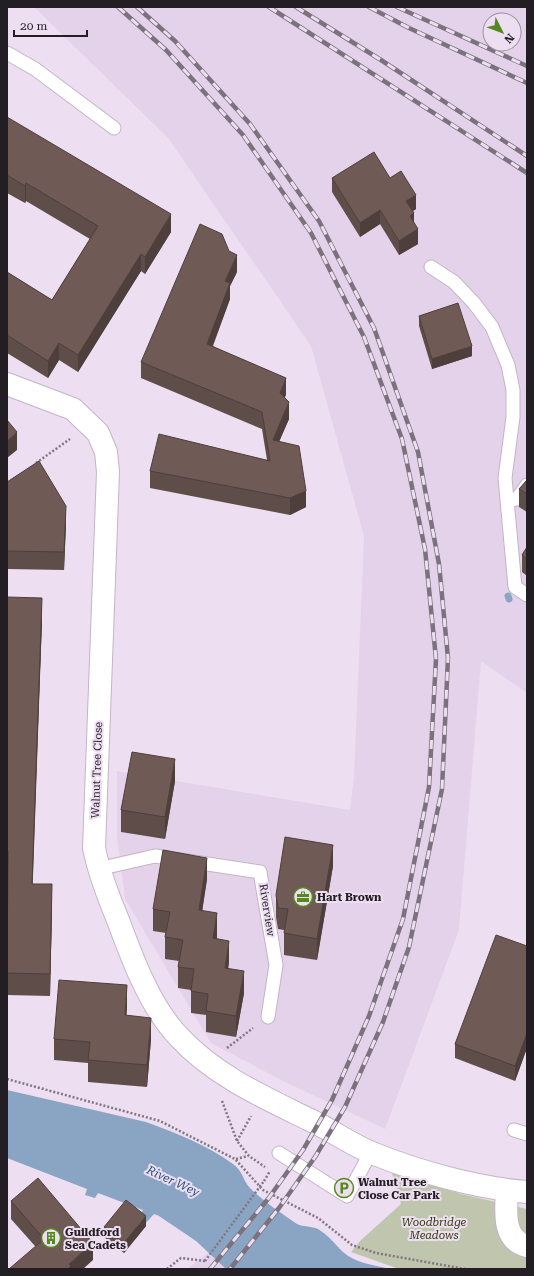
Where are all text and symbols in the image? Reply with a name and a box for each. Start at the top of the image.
scale bar [14,12,87,38]
north arrow [482,12,522,52]
text: 20 m [20,19,47,33]
text: N [501,31,517,46]
street label: Walnut Tree Close [89,721,105,819]
street label: Riverview [256,883,278,938]
office icon: Hart Brown [292,886,314,908]
place label: Hart Brown [317,891,382,904]
water label: River Wey [144,1162,202,1200]
place label: Walnut Tree Close Car Park [358,1176,440,1202]
parking icon: Walnut Tree Close Car Park [333,1177,355,1199]
park label: Woodbridge Meadows [402,1216,467,1242]
place label: Guildford Sea Cadets [65,1226,126,1252]
building icon: Guildford Sea Cadets [40,1227,62,1249]

